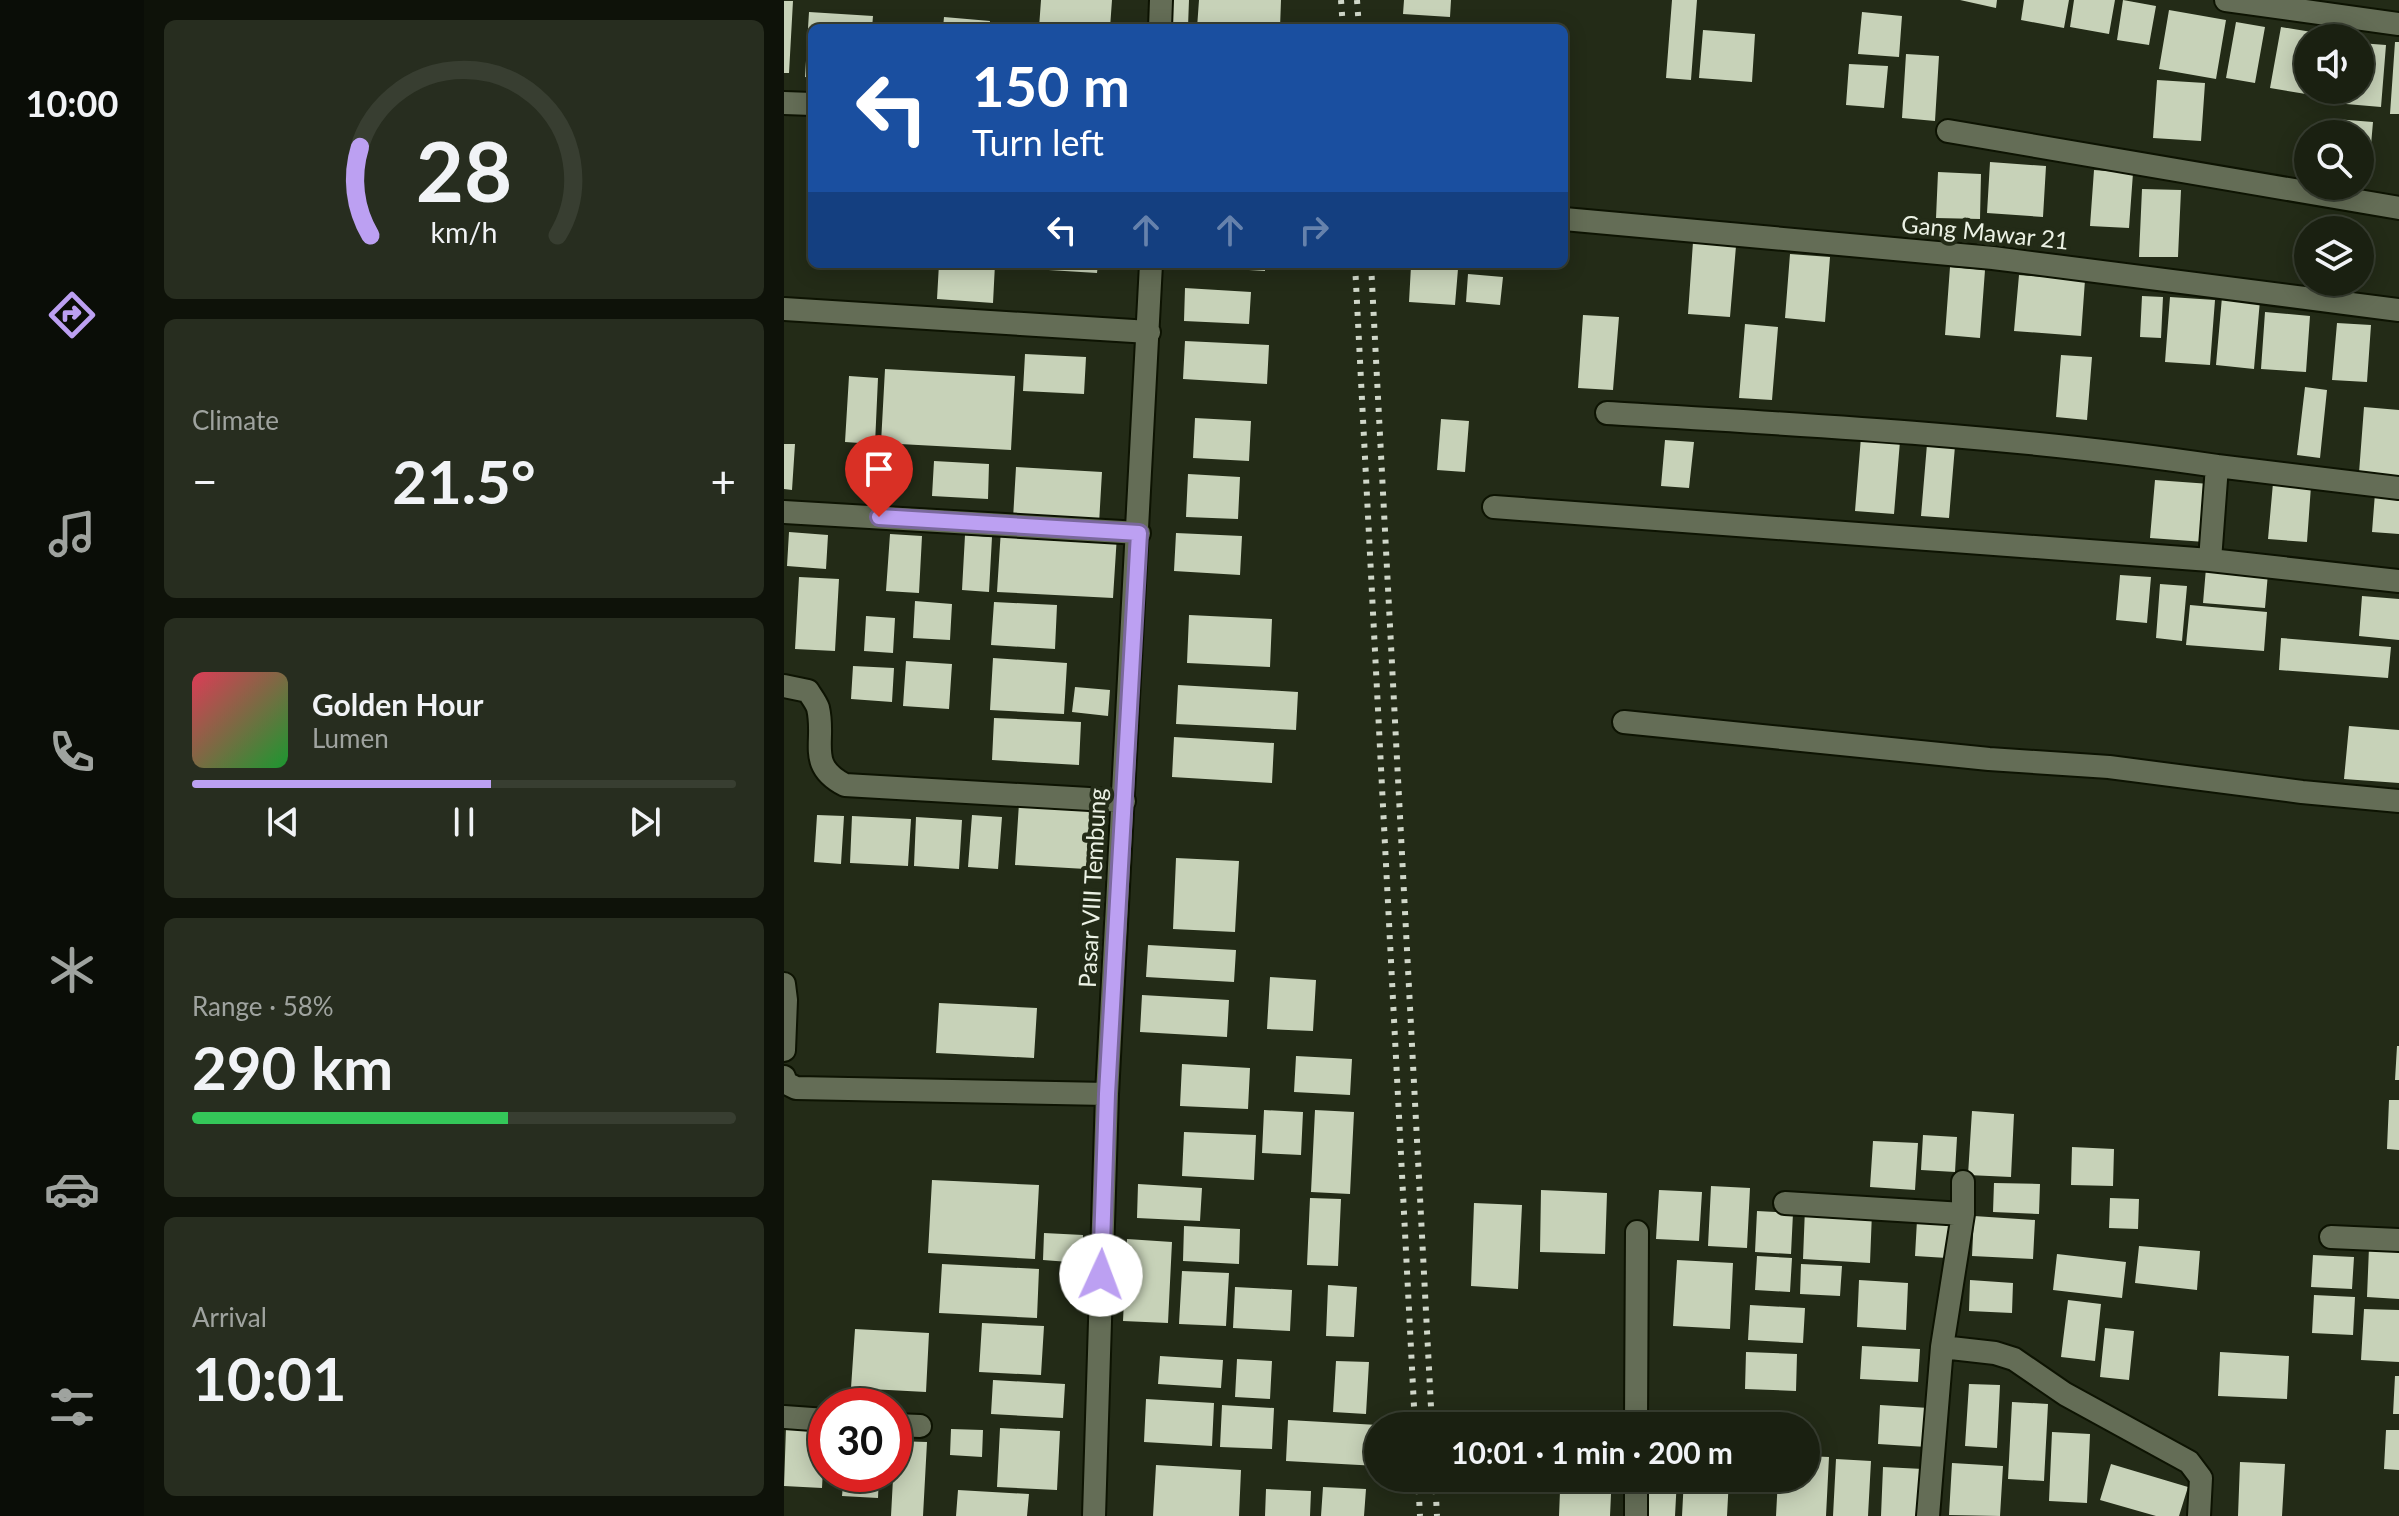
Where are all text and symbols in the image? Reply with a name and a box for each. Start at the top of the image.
map controls [2294,24,2374,296]
button: sound [2294,24,2374,104]
text: 150 m [972,52,1130,119]
icon: left [840,56,944,160]
text: 10:00 [26,81,118,125]
text: 28 [416,119,512,219]
text: Turn left [972,120,1104,164]
button: search [2294,120,2374,200]
icon: left [1040,208,1084,252]
icon: ahead [1124,208,1168,252]
icon: ahead [1208,208,1252,252]
icon: right [1292,208,1336,252]
street label: Gang Mawar 21 [1900,208,2070,255]
text: km/h [431,215,497,249]
button: layers [2294,216,2374,296]
icon: directions [44,287,100,343]
text: Climate [192,404,279,436]
pin [845,435,913,517]
text: 21.5° [392,445,536,517]
icon: arrive [857,447,901,491]
text: − [192,455,218,507]
text: + [710,455,736,507]
icon: music [44,506,100,562]
text: Golden Hour [312,686,484,722]
text: Lumen [312,722,389,754]
icon: phone [44,724,100,780]
street label: Pasar VIII Tembung [1072,787,1111,989]
icon: previous [261,800,305,844]
icon: pause [442,800,486,844]
icon: next [623,800,667,844]
icon: climate [44,942,100,998]
text: Range · 58% [192,990,334,1022]
text: 290 km [192,1031,393,1103]
icon: car [44,1161,100,1217]
position arrow [1059,1233,1143,1317]
text: Arrival [192,1301,267,1333]
text: 10:01 [192,1342,347,1414]
icon: filters [44,1379,100,1435]
speed limit sign: 30 [808,1388,912,1492]
text: 10:01 · 1 min · 200 m [1451,1434,1733,1470]

